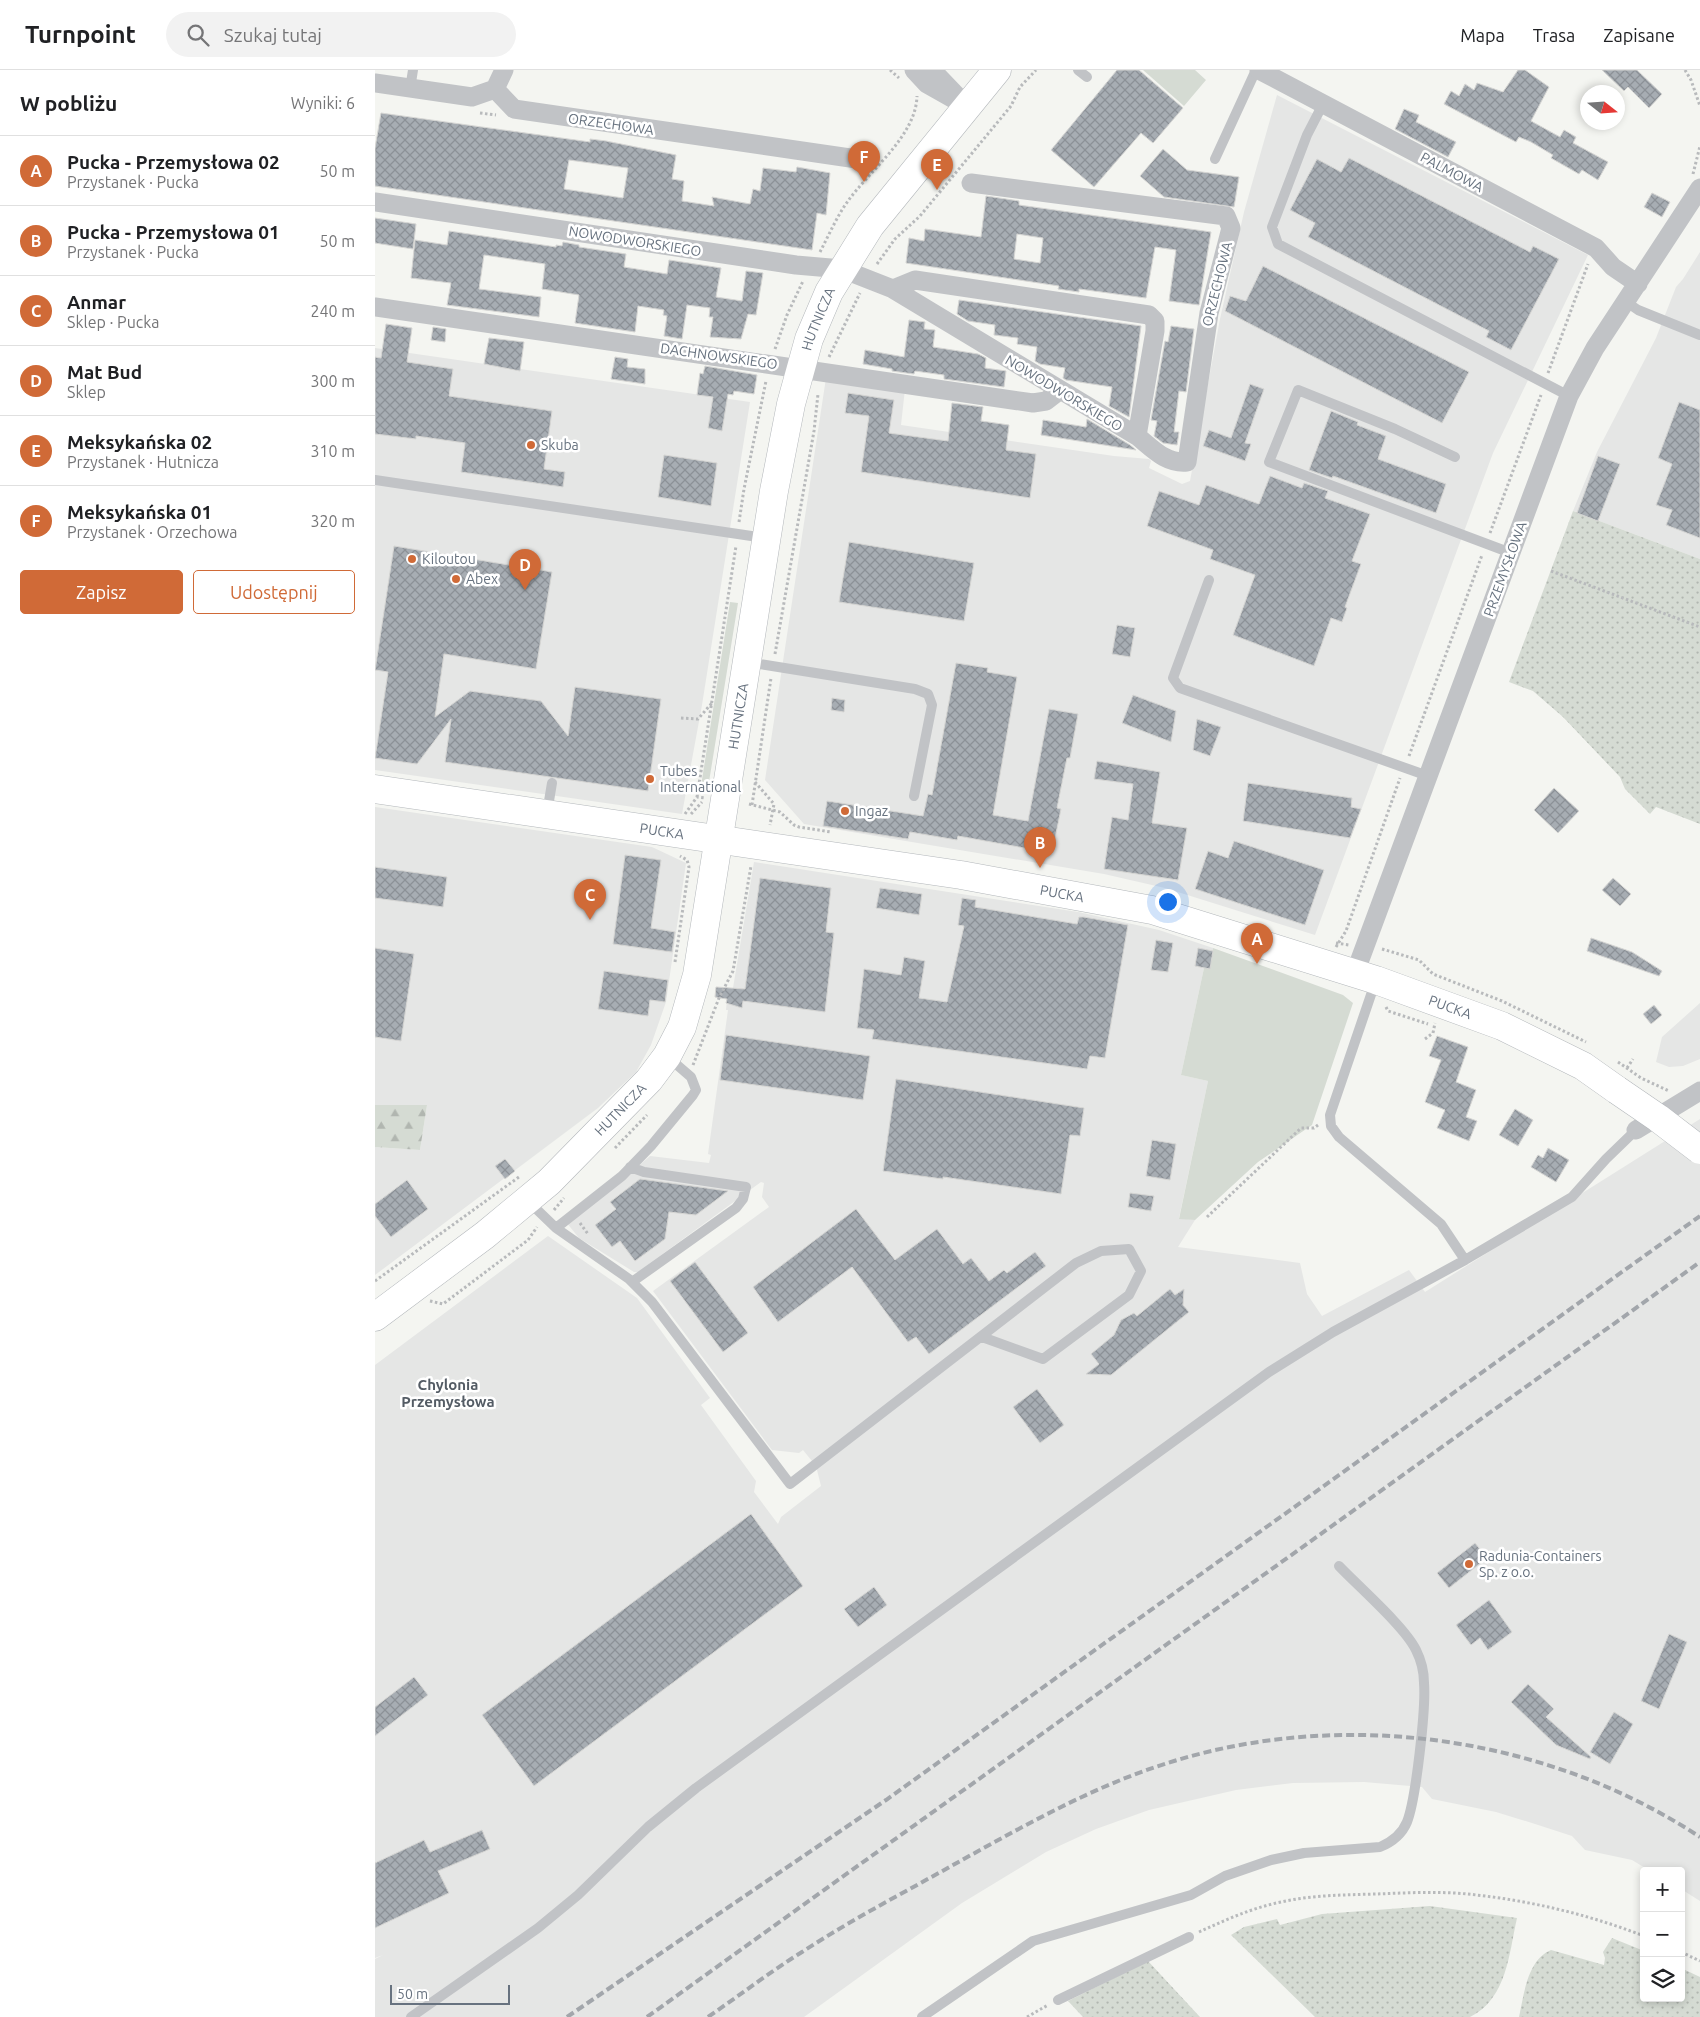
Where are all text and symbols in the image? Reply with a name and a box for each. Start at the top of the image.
search box [166,12,516,57]
text: Turnpoint [25,21,136,48]
icon: search [184,21,212,49]
text: Szukaj tutaj [224,24,322,46]
text: Mapa [1460,25,1505,45]
text: Trasa [1533,25,1575,45]
text: Zapisane [1603,25,1675,45]
north arrow [1580,85,1625,130]
text: W pobliżu [20,91,117,115]
text: Wyniki: 6 [291,94,355,112]
street label: ORZECHOWA [567,110,655,138]
pin: F [848,141,880,182]
pin: E [921,149,953,190]
street label: PALMOWA [1418,149,1486,195]
text: Pucka - Przemysłowa 02 [67,151,280,173]
text: A [30,162,42,180]
text: 50 m [319,162,355,180]
text: Przystanek · Pucka [67,173,199,191]
text: Pucka - Przemysłowa 01 [67,221,280,243]
street label: NOWODWORSKIEGO [567,223,703,259]
text: B [31,232,41,250]
text: 50 m [319,232,355,250]
street label: ORZECHOWA [1199,240,1235,328]
text: Przystanek · Pucka [67,243,199,261]
street label: HUTNICZA [798,285,838,352]
text: Anmar [67,291,126,313]
text: C [31,302,41,320]
text: 240 m [310,302,355,320]
text: Sklep · Pucka [67,313,160,331]
street label: DACHNOWSKIEGO [659,340,779,372]
street label: NOWODWORSKIEGO [1002,352,1126,434]
text: Mat Bud [67,361,142,383]
text: D [30,372,42,390]
text: 300 m [310,372,355,390]
text: Sklep [67,383,106,401]
text: Meksykańska 02 [67,431,212,453]
place label: Skuba [541,437,579,453]
marker: Skuba [525,439,537,451]
text: E [31,442,41,460]
text: 310 m [310,442,355,460]
text: Przystanek · Hutnicza [67,453,219,471]
text: Meksykańska 01 [67,501,212,523]
text: F [32,512,41,530]
text: 320 m [310,512,355,530]
street label: PRZEMYSŁOWA [1480,519,1530,619]
text: Przystanek · Orzechowa [67,523,238,541]
pin: D [509,549,541,590]
place label: Kiloutou [422,551,476,567]
marker: Kiloutou [406,553,418,565]
button: Zapisz [20,570,183,614]
button: Udostępnij [193,570,355,614]
place label: Abex [466,571,498,587]
marker: Abex [450,573,462,585]
street label: HUTNICZA [725,682,751,750]
place label: Tubes International [660,763,742,795]
marker: Tubes International [644,773,656,785]
place label: Ingaz [855,803,888,819]
marker: Ingaz [839,805,851,817]
street label: PUCKA [639,820,685,842]
pin: B [1024,827,1056,868]
pin: C [574,879,606,920]
street label: PUCKA [1039,882,1085,905]
your location [1155,889,1181,915]
pin: A [1241,923,1273,964]
street label: PUCKA [1426,992,1474,1022]
street label: HUTNICZA [591,1080,649,1139]
district label: Chylonia Przemysłowa [401,1376,495,1410]
place label: Radunia-Containers Sp. z o.o. [1479,1548,1602,1580]
marker: Radunia-Containers Sp. z o.o. [1463,1558,1475,1570]
map controls [1640,1867,1685,2002]
button: + [1640,1867,1685,1912]
button: − [1640,1912,1685,1957]
button: layers [1640,1957,1685,2002]
scale bar [390,1982,510,2005]
text: 50 m [397,1986,428,2002]

